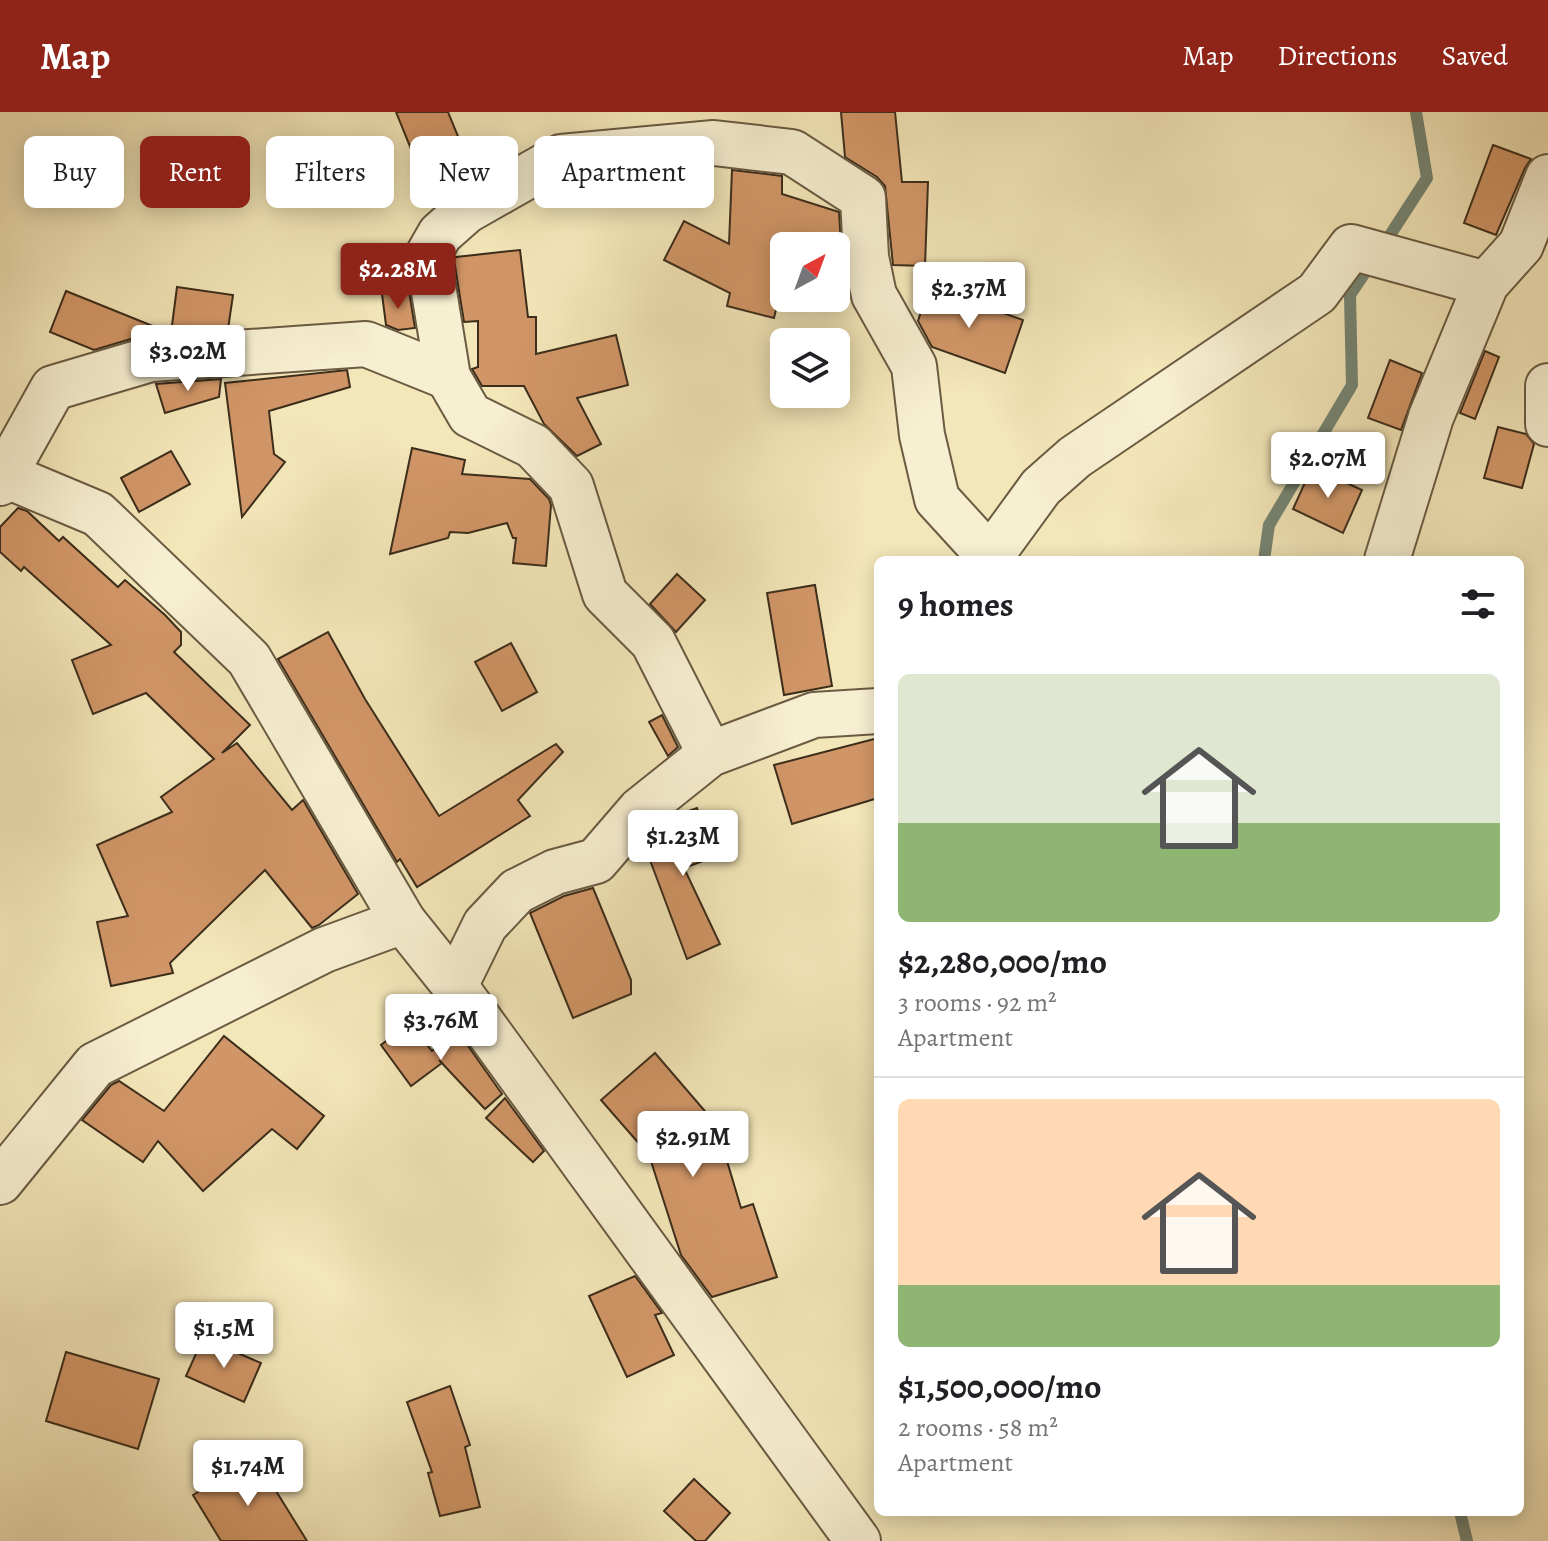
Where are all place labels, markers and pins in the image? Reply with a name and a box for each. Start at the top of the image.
pin: $2.28M [333,243,463,311]
pin: $2.37M [904,262,1034,330]
pin: $3.02M [123,325,253,393]
pin: $2.07M [1263,432,1393,500]
pin: $1.23M [618,810,748,878]
pin: $3.76M [376,994,506,1062]
pin: $2.91M [628,1111,758,1179]
pin: $1.5M [168,1302,280,1370]
pin: $1.74M [183,1440,313,1508]

